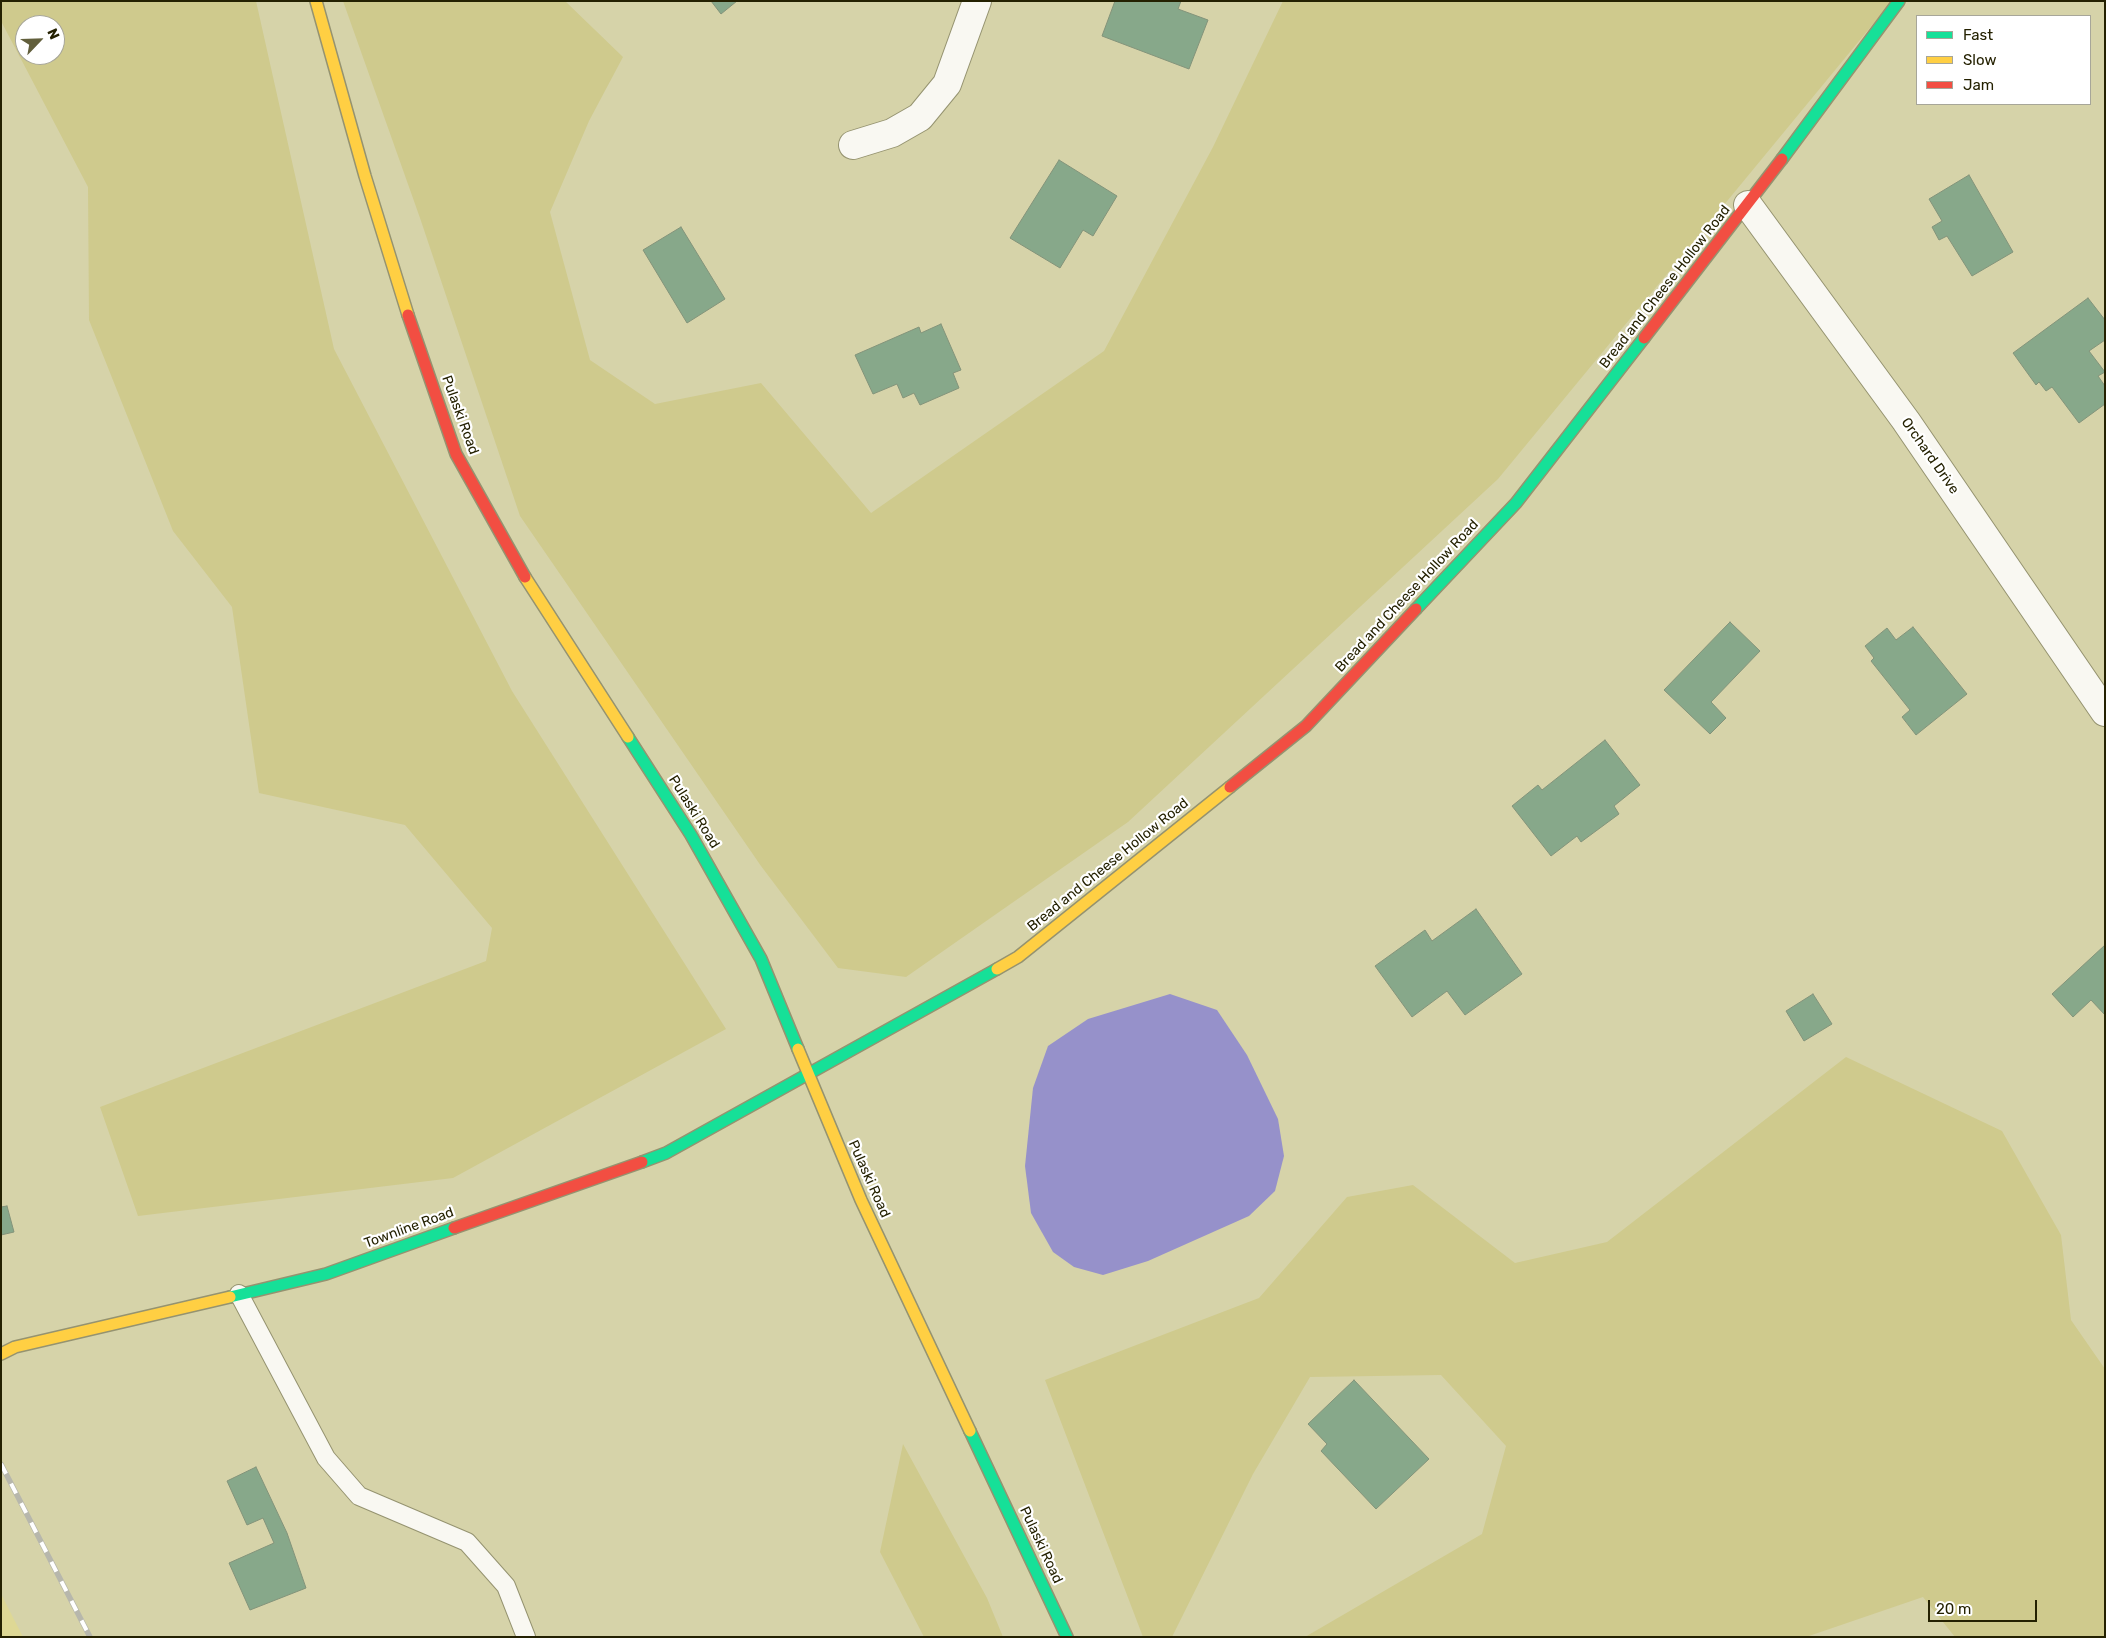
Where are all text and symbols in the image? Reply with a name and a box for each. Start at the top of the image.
north arrow [15,15,65,65]
legend [1916,15,2091,105]
text: N [43,26,63,42]
text: Fast [1963,26,1993,44]
text: Slow [1963,51,1996,69]
text: Jam [1963,76,1994,94]
street label: Bread and Cheese Hollow Road [1596,202,1734,372]
street label: Pulaski Road [438,373,482,457]
street label: Orchard Drive [1898,415,1962,497]
street label: Bread and Cheese Hollow Road [1332,516,1482,676]
street label: Pulaski Road [665,772,723,852]
street label: Bread and Cheese Hollow Road [1024,795,1192,935]
street label: Pulaski Road [844,1138,894,1220]
street label: Townline Road [362,1204,456,1252]
street label: Pulaski Road [1016,1504,1066,1586]
scale bar [1931,1590,2040,1622]
text: 20 m [1936,1600,1971,1618]

